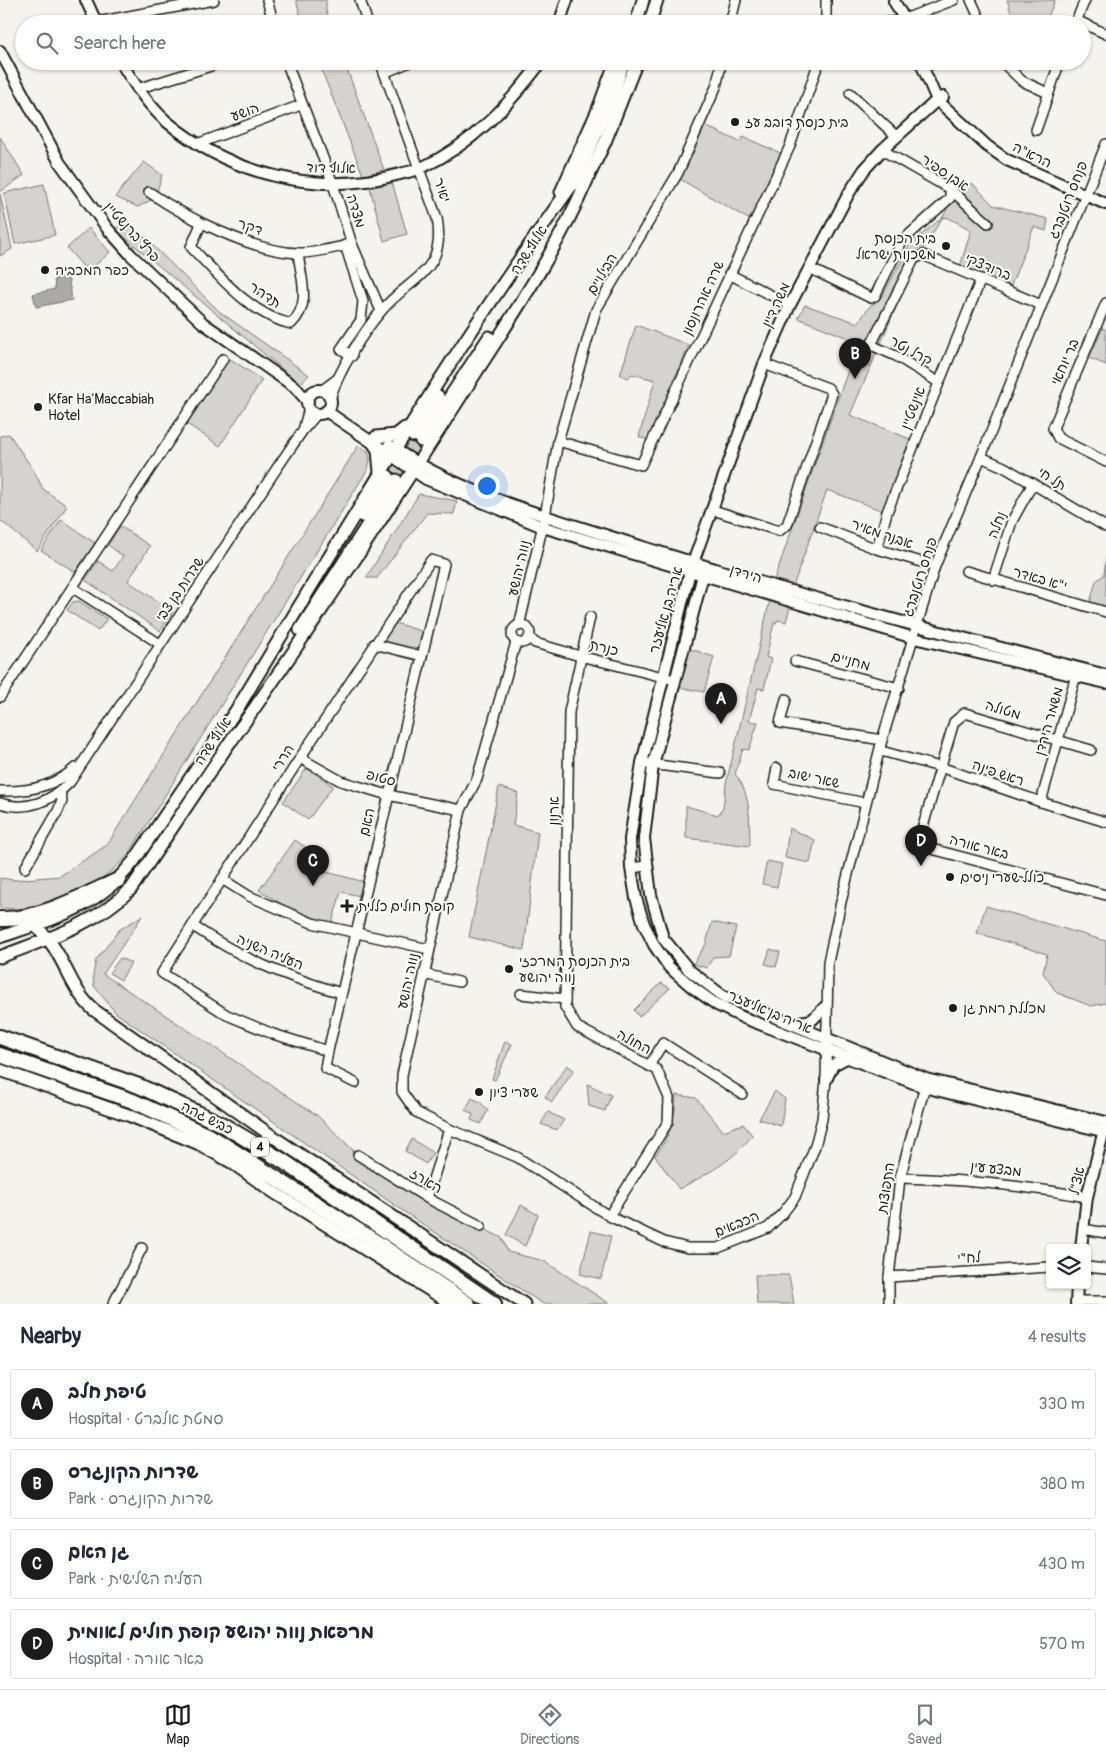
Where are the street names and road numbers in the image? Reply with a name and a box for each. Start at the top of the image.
street label: הושע [228,99,262,125]
street label: הרא"ה [1010,138,1054,172]
street label: אבן ספיר [918,151,973,195]
street label: אלוף דוד [306,159,356,177]
street label: פנחס רוטנברג [1045,159,1091,241]
street label: יאיר [430,175,454,205]
street label: מצדה [343,192,369,230]
street label: פרץ ברנשטיין [100,198,164,266]
street label: דקר [235,215,265,239]
street label: אלוף שדה [507,222,551,278]
street label: הבילויים [583,250,621,298]
street label: ברודצקי [962,250,1014,284]
street label: שרה אהרונסון [678,258,728,338]
street label: תדהר [246,278,284,312]
street label: משה דיין [758,280,794,330]
street label: קרל נטר [887,332,935,370]
street label: בר יוחאי [1047,336,1083,388]
street label: אינשטיין [897,384,929,432]
street label: תל חי [1035,464,1069,494]
street label: נחלה [984,509,1010,541]
street label: אבנר מאיר [849,516,915,552]
street label: פנחס רוטנברג [899,535,941,619]
street label: נווה יהושע [504,538,534,598]
street label: שדרות בן צבי [152,553,208,625]
street label: הירדן [728,561,764,587]
street label: י"א באדר [1011,563,1069,595]
street label: אריה בן אליעזר [645,565,687,655]
street label: כנרת [588,636,620,660]
street label: מחניים [830,648,872,674]
street label: משמר הירדן [1031,685,1067,757]
street label: מטולה [983,697,1023,723]
street label: אלוף שדה [191,713,235,769]
street label: הררי [268,741,298,775]
street label: ראש פינה [970,756,1026,790]
street label: שאר ישוב [787,764,841,792]
street label: סטופ [364,766,398,790]
street label: ארנון [545,796,563,826]
street label: האם [355,806,379,838]
street label: באר אורה [947,831,1011,863]
street label: העליה השניה [234,930,306,974]
street label: נווה יהושע [394,951,422,1011]
street label: אריה בן אליעזר [725,987,815,1037]
street label: החולה [614,1026,654,1058]
street label: כביש גהה [178,1098,236,1138]
road number: 4 [251,1138,269,1156]
street label: מבצע עין [969,1158,1023,1180]
street label: התפוצות [873,1161,898,1216]
street label: הארז [407,1165,445,1197]
street label: אצ"ל [1066,1165,1088,1197]
street label: הכבאים [712,1207,762,1241]
street label: לח"י [957,1249,982,1267]

